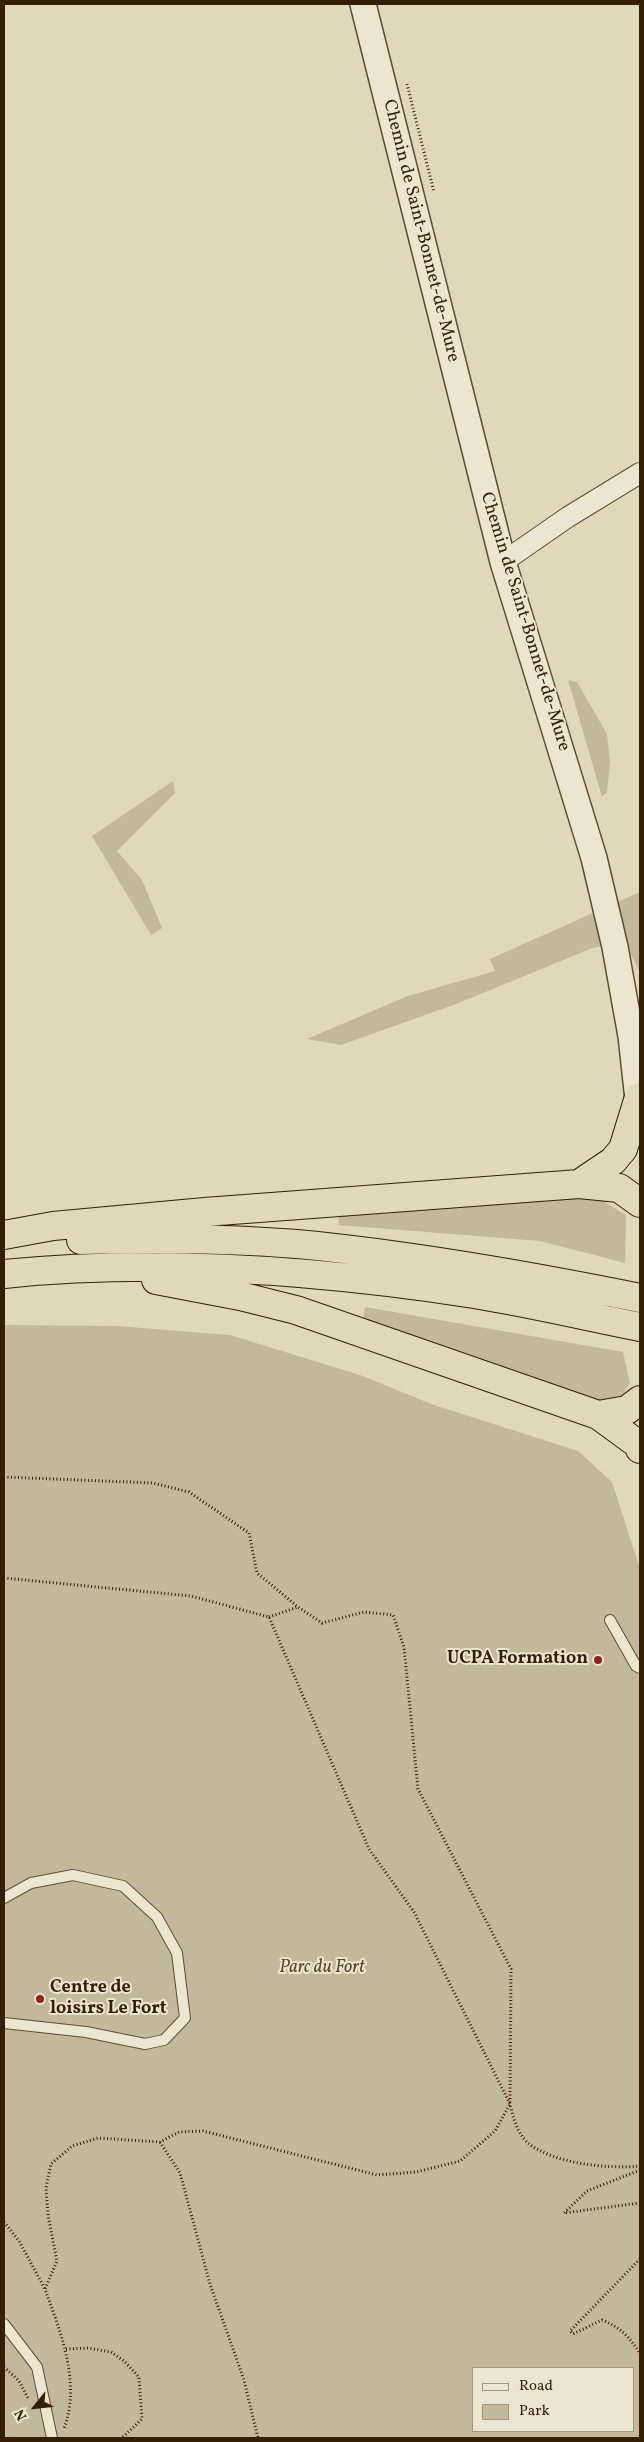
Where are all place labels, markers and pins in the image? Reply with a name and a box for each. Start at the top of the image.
place label: UCPA Formation [447,1649,588,1671]
marker: UCPA Formation [592,1654,604,1666]
place label: Centre de loisirs Le Fort [50,1978,166,2020]
marker: Centre de loisirs Le Fort [34,1993,46,2005]

